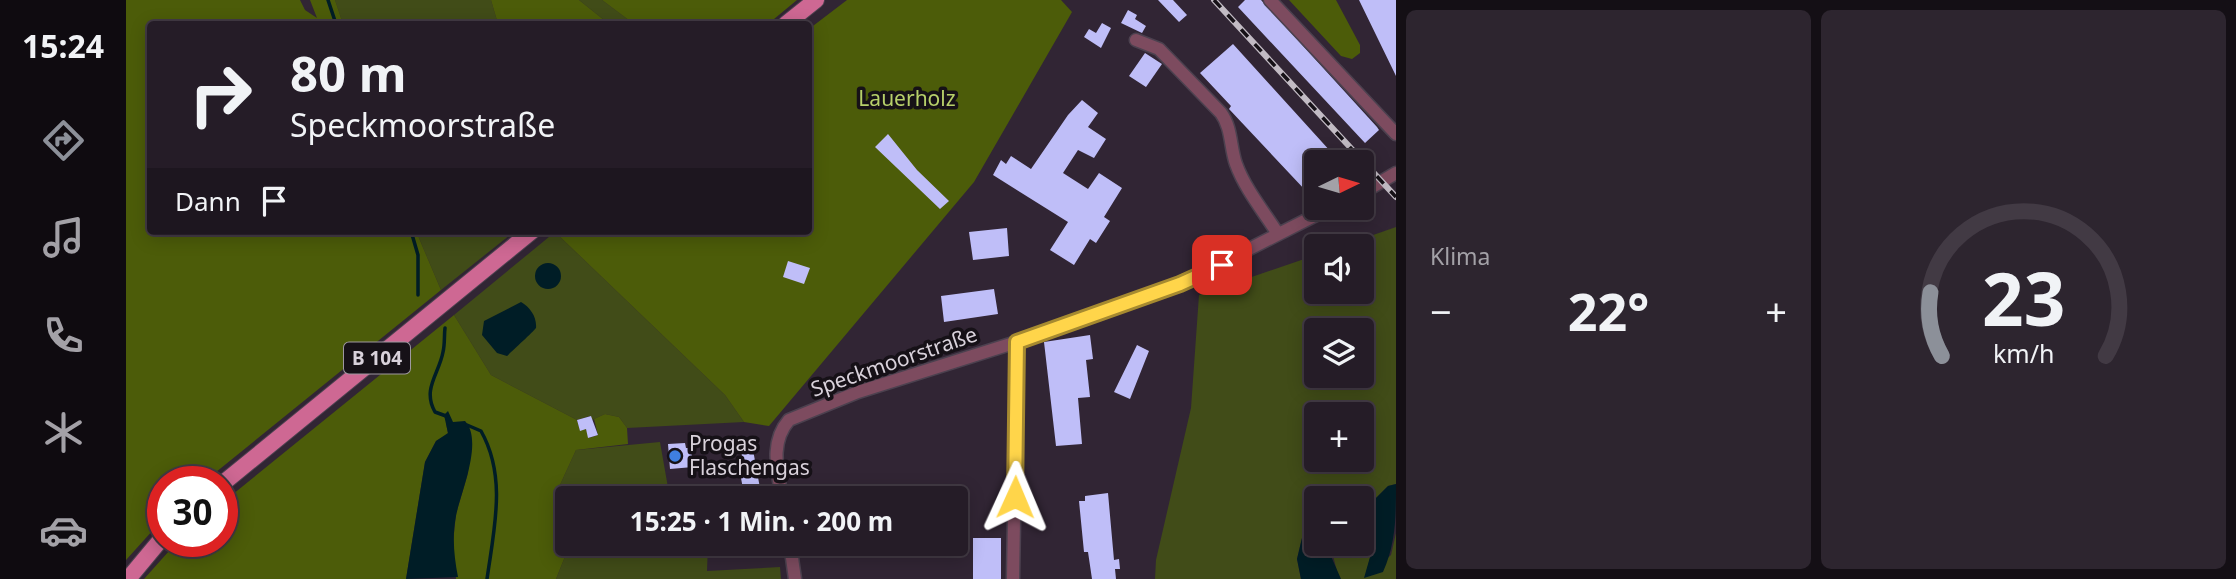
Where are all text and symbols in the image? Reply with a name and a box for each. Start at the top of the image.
text: 15:24 [22,24,104,67]
text: 80 m [290,40,407,106]
icon: right [175,49,266,140]
park label: Lauerholz [858,84,956,112]
text: Speckmoorstraße [290,103,555,146]
icon: directions [39,116,88,165]
north arrow [1304,150,1374,220]
map controls [1304,150,1374,556]
icon: arrive [255,182,293,220]
text: Dann [175,183,241,219]
icon: music [39,213,88,262]
button: sound [1304,234,1374,304]
pin [1192,235,1252,295]
text: Klima [1430,240,1491,272]
icon: arrive [1203,246,1241,284]
text: 23 [1982,248,2065,347]
text: 22° [1568,275,1649,346]
text: − [1430,285,1452,337]
text: + [1765,285,1787,337]
icon: phone [39,311,88,360]
button: layers [1304,318,1374,388]
street label: Speckmoorstraße [807,319,981,403]
text: km/h [1993,335,2054,369]
road number: B 104 [344,342,410,374]
button: + [1304,402,1374,472]
icon: climate [39,408,88,457]
place label: Progas Flaschengas [689,429,810,481]
marker: Progas Flaschengas [667,448,683,464]
position arrow [978,460,1052,534]
speed limit sign: 30 [147,466,238,557]
button: − [1304,486,1374,556]
text: 15:25 · 1 Min. · 200 m [630,503,893,539]
icon: car [39,506,88,555]

